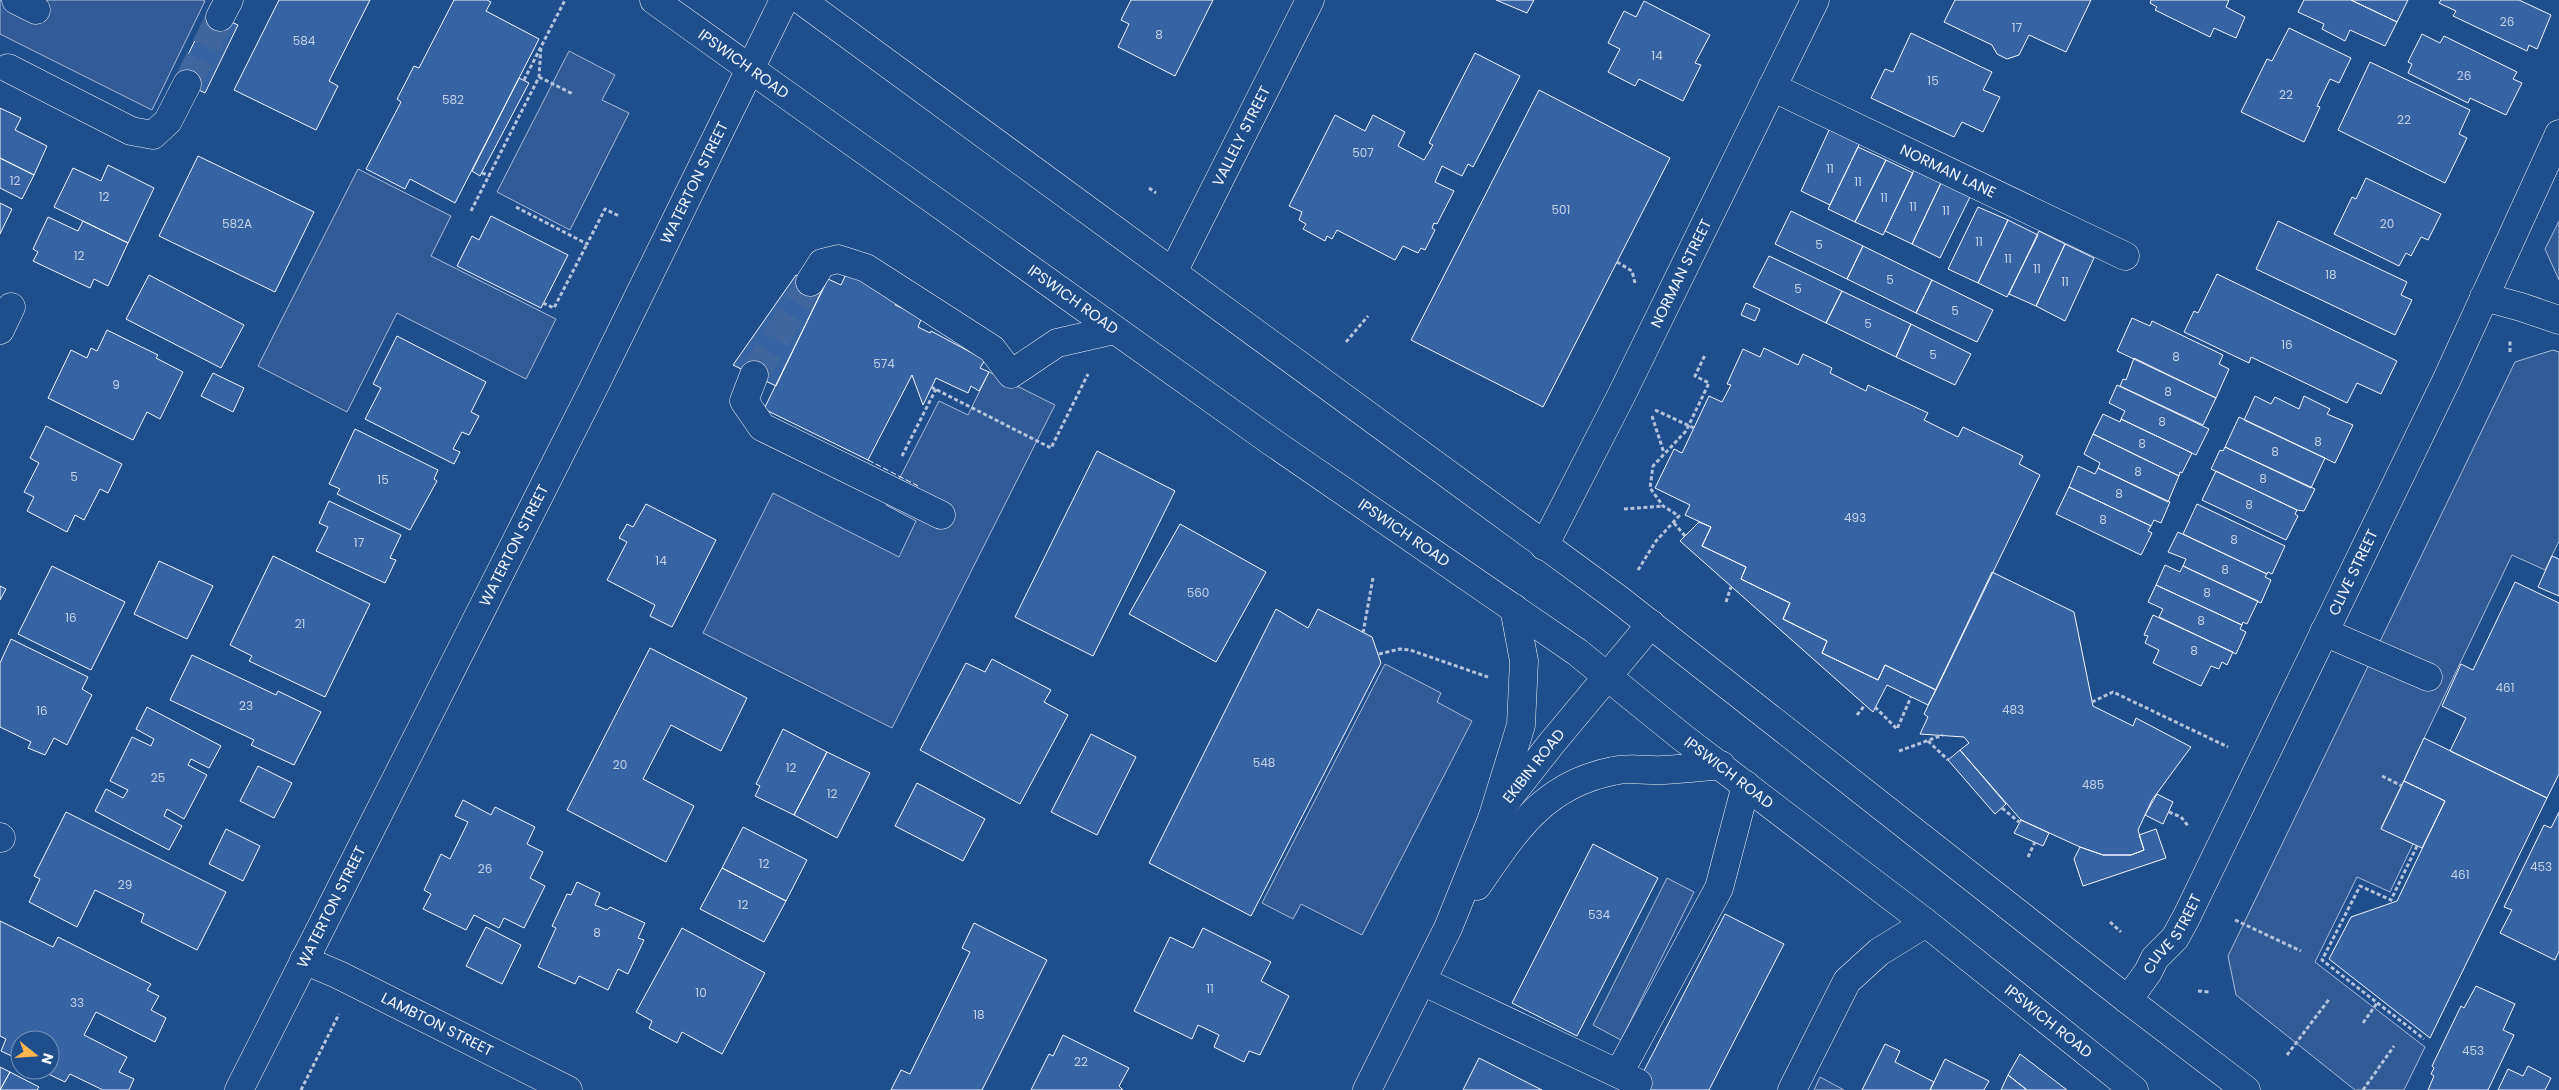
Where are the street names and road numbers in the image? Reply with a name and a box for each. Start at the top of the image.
street label: IPSWICH ROAD [694,24,793,103]
street label: VALLELY STREET [1207,82,1275,190]
street label: WATERTON STREET [655,118,733,247]
street label: NORMAN LANE [1897,139,2000,203]
street label: NORMAN STREET [1645,215,1716,331]
street label: IPSWICH ROAD [1023,259,1123,339]
street label: WATERTON STREET [474,481,553,610]
street label: IPSWICH ROAD [1354,493,1454,571]
street label: CLIVE STREET [2323,526,2383,619]
street label: EKIBIN ROAD [1497,724,1569,807]
street label: IPSWICH ROAD [1680,731,1778,813]
street label: WATERTON STREET [291,842,370,971]
street label: CLIVE STREET [2138,890,2206,977]
street label: IPSWICH ROAD [2000,979,2097,1063]
street label: LAMBTON STREET [378,987,497,1061]

